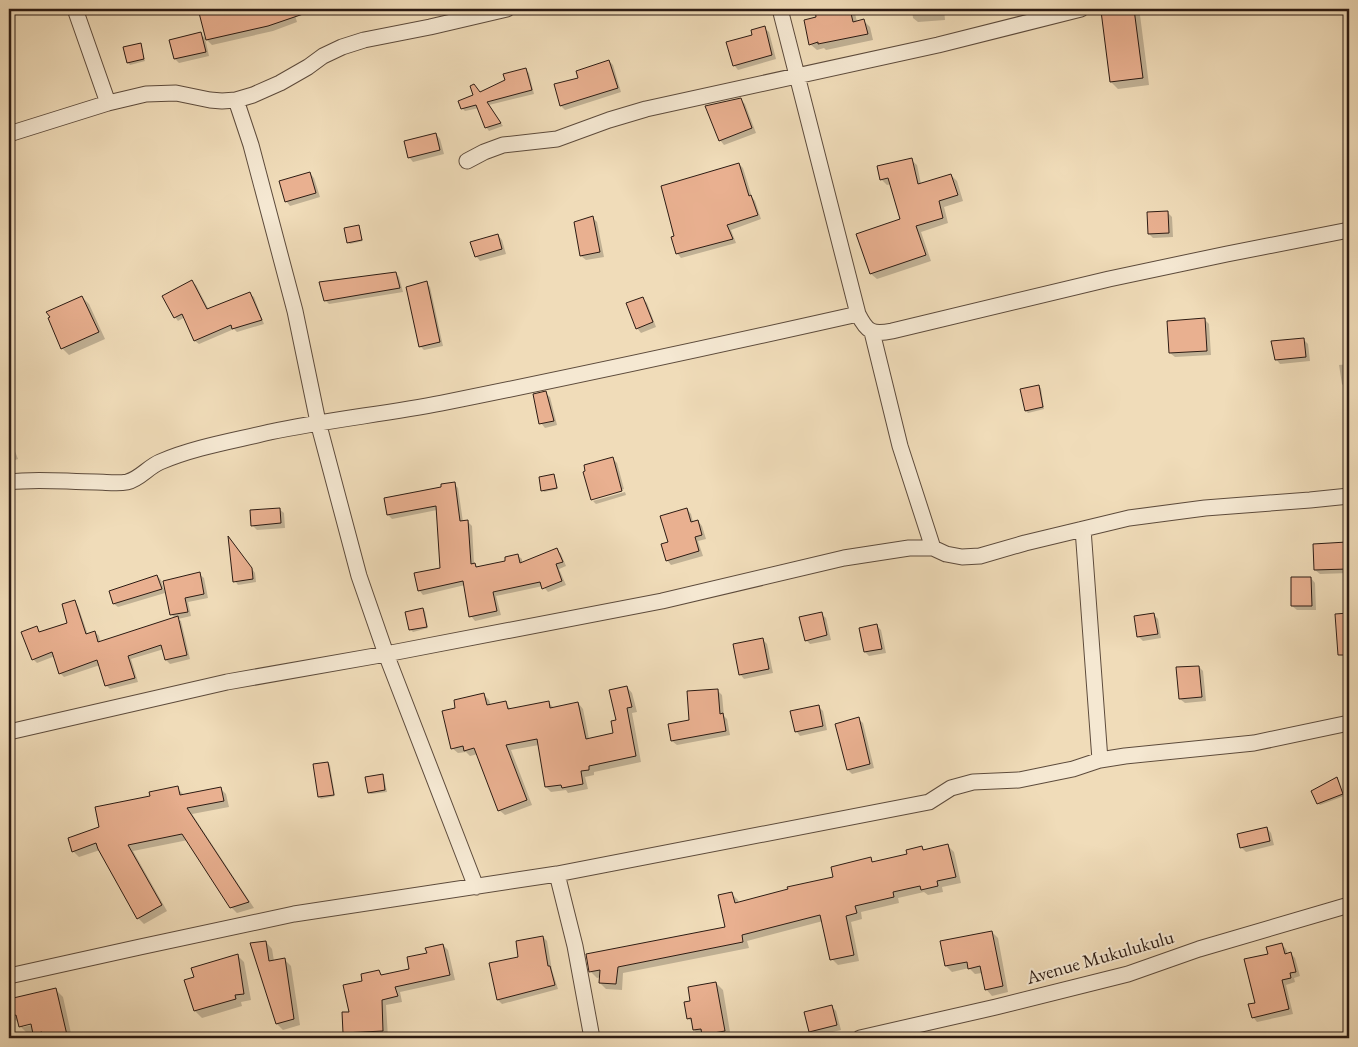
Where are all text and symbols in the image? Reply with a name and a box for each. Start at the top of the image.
street label: Avenue Mukulukulu [1022,924,1177,990]

